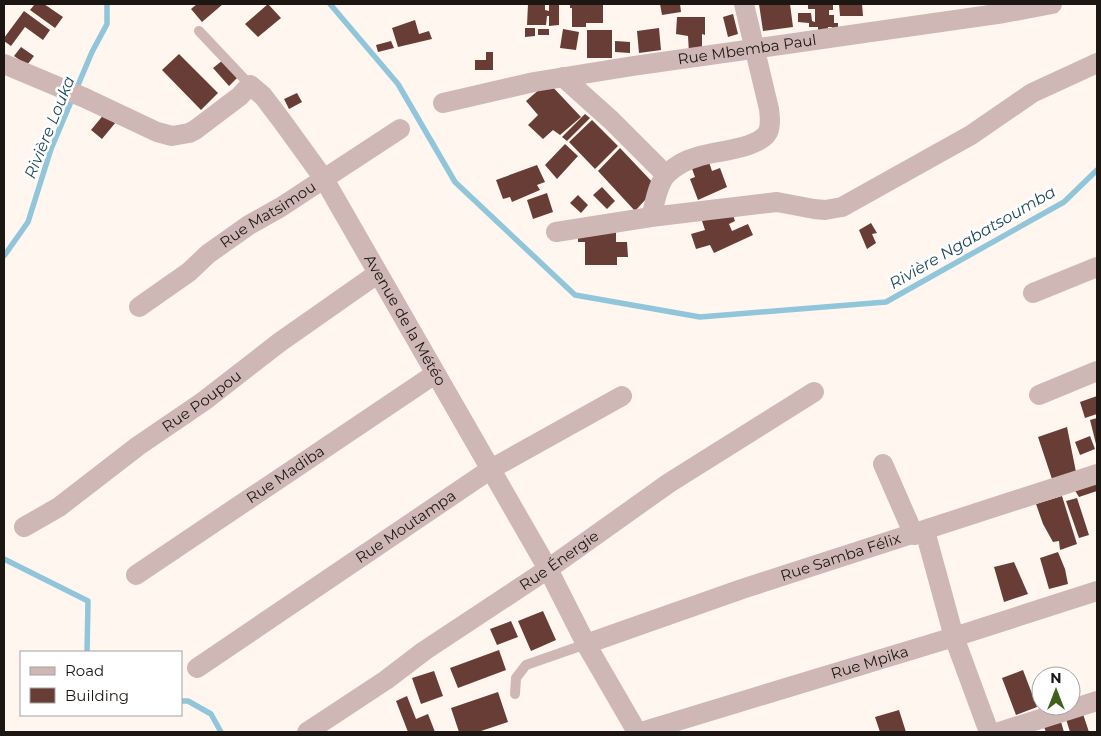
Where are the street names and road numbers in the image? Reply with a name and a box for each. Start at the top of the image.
street label: Rue Mbemba Paul [677,30,818,68]
street label: Rue Matsimou [216,177,319,252]
street label: Avenue de la Météo [360,251,451,389]
street label: Rue Poupou [158,366,245,436]
street label: Rue Madiba [242,441,328,507]
street label: Rue Moutampa [351,486,459,567]
street label: Rue Énergie [516,526,602,594]
street label: Rue Samba Félix [778,528,903,585]
street label: Rue Mpika [828,641,911,683]

